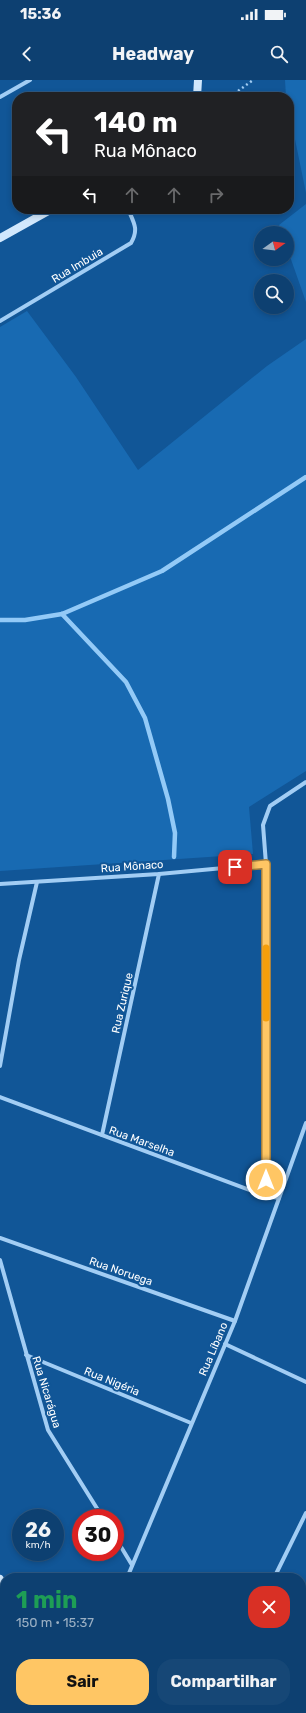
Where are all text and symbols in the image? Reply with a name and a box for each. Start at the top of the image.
text: 15:36 [20,5,61,23]
icon: back [16,43,38,65]
text: Headway [112,43,194,65]
icon: search [268,43,290,65]
text: 140 m [94,106,178,139]
icon: left [28,108,80,160]
text: Rua Mônaco [94,140,197,162]
icon: left [79,184,101,206]
icon: ahead [121,184,143,206]
icon: ahead [163,184,185,206]
icon: right [205,184,227,206]
north arrow [254,226,294,266]
map controls [254,226,294,314]
street label: Rua Imbuia [49,245,105,286]
button: search [254,274,294,314]
pin [218,850,252,884]
icon: arrive [224,856,246,878]
street label: Rua Mônaco [100,858,164,875]
street label: Rua Zurique [109,972,136,1035]
street label: Rua Marselha [107,1124,176,1159]
position arrow [245,1159,287,1201]
street label: Rua Noruega [87,1255,154,1288]
street label: Rua Líbano [196,1320,231,1378]
street label: Rua Nicarágua [29,1355,64,1430]
street label: Rua Nigéria [82,1364,141,1398]
speed limit sign: 30 [72,1509,124,1561]
text: 26 [25,1518,51,1542]
text: km/h [26,1539,50,1551]
text: 1 min [16,1586,77,1614]
button: close [248,1586,290,1628]
text: 150 m · 15:37 [16,1615,94,1630]
button: Sair [16,1659,149,1705]
button: Compartilhar [157,1659,290,1705]

